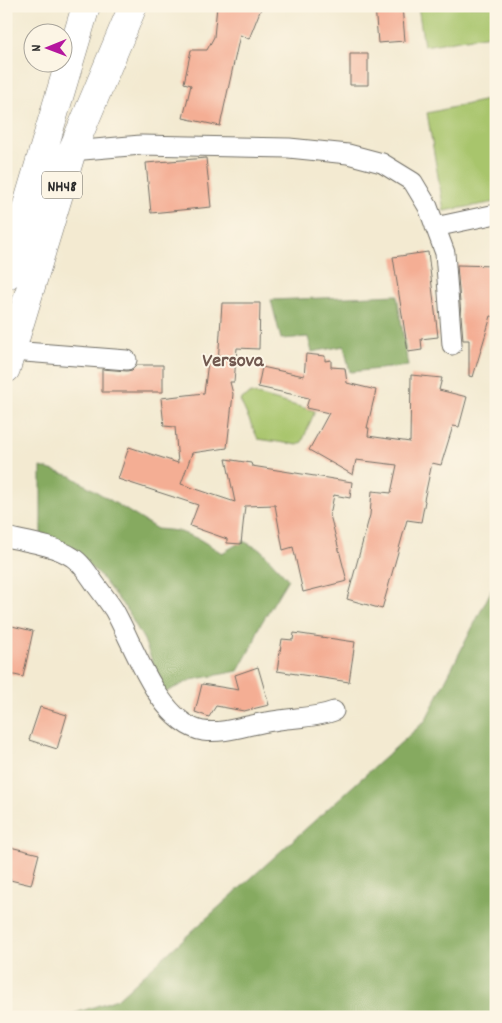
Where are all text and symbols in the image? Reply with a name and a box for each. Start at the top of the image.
north arrow [22,22,72,72]
text: N [27,44,47,52]
road number: NH48 [42,172,82,198]
district label: Versova [203,348,264,376]

